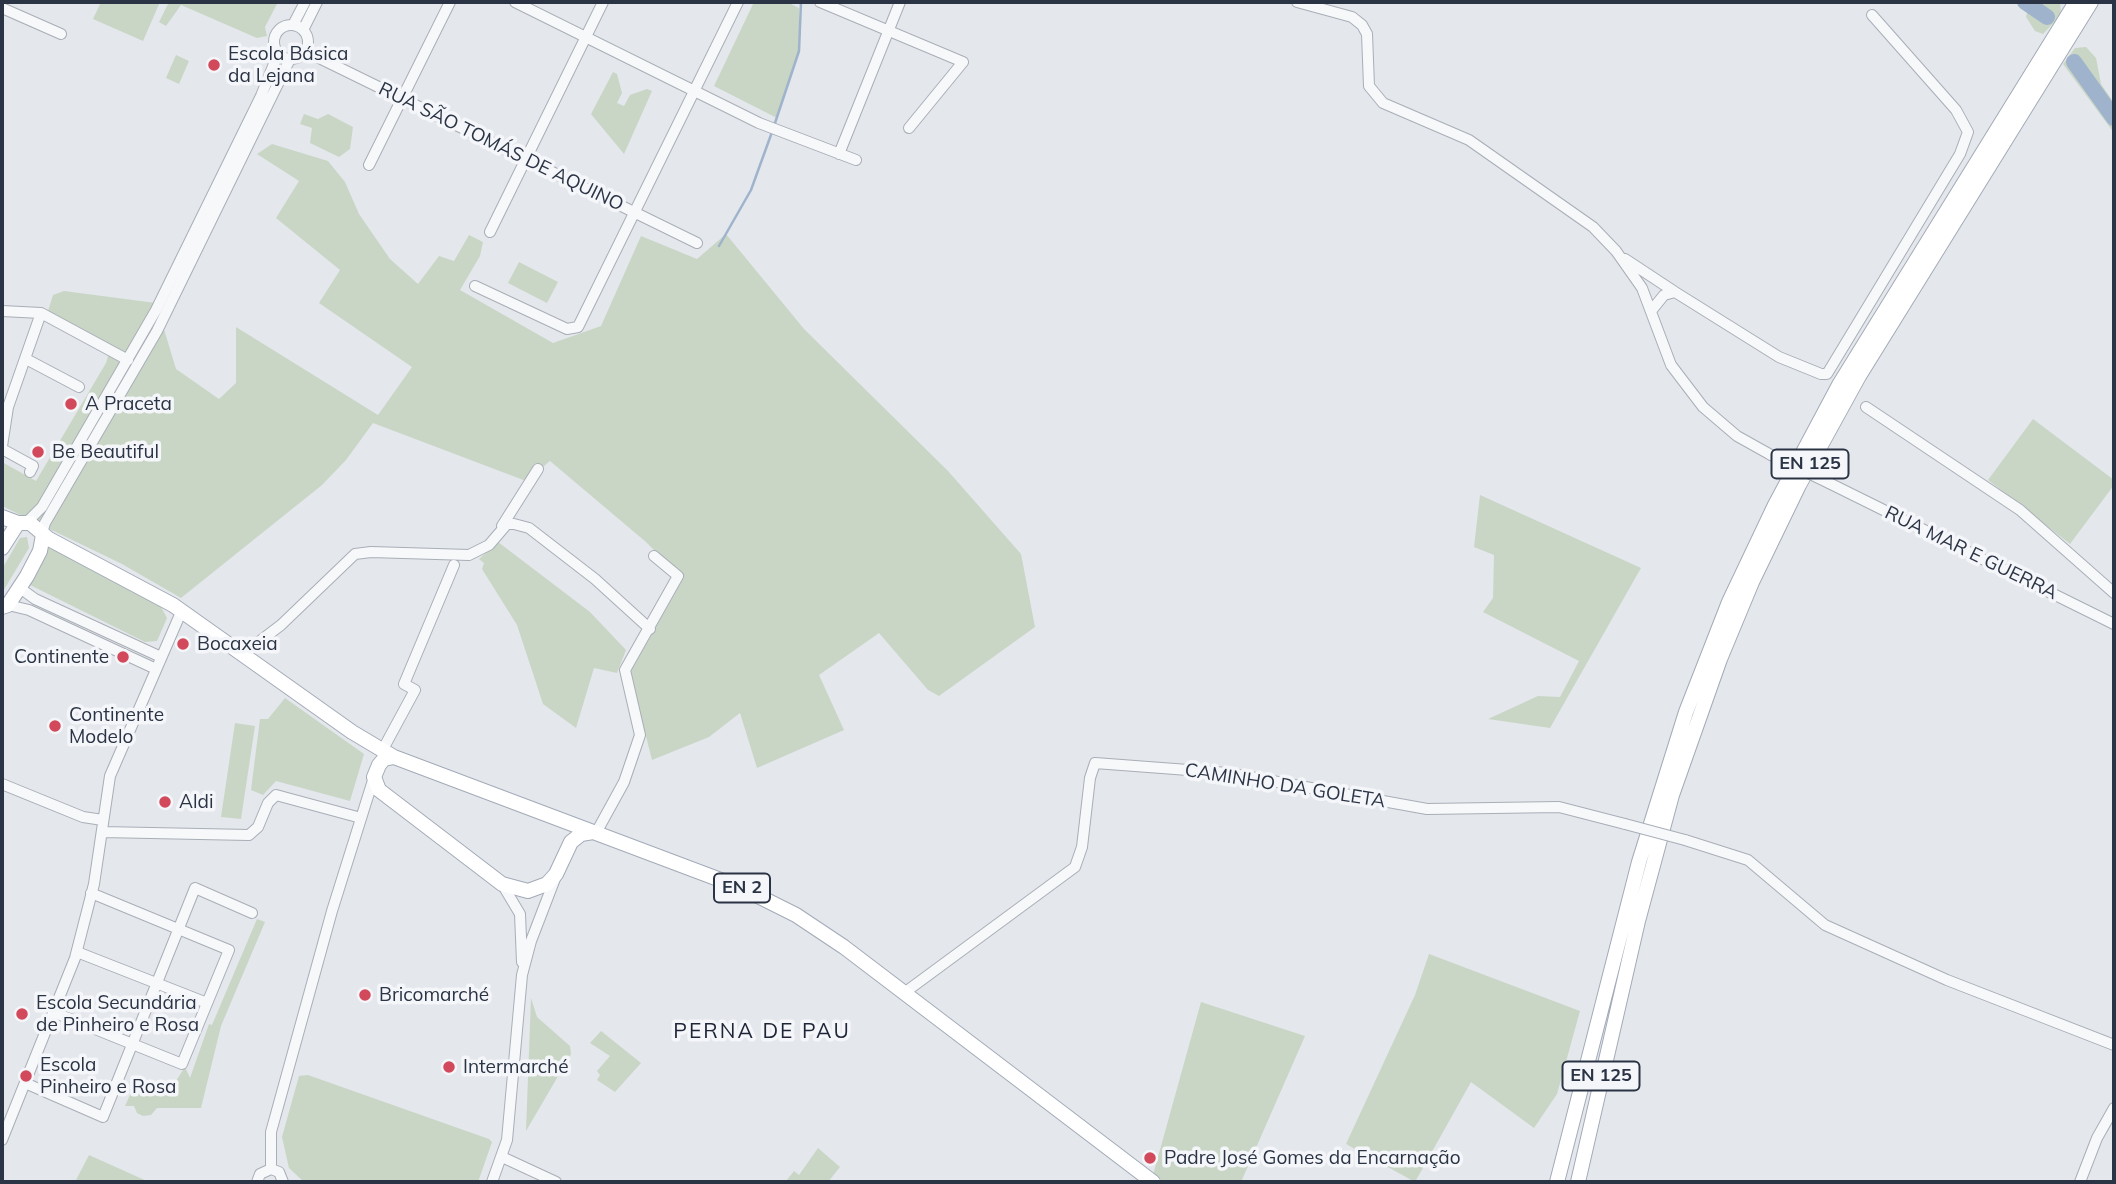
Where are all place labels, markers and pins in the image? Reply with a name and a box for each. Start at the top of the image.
place label: Escola Básica da Lejana [228,43,348,87]
marker: Escola Básica da Lejana [206,57,222,73]
place label: A Praceta [85,393,172,415]
marker: A Praceta [63,396,79,412]
place label: Be Beautiful [52,441,159,463]
marker: Be Beautiful [30,444,46,460]
place label: Bocaxeia [197,633,278,655]
marker: Bocaxeia [175,636,191,652]
place label: Continente [14,646,109,668]
marker: Continente [115,649,131,665]
place label: Continente Modelo [69,704,164,748]
marker: Continente Modelo [47,718,63,734]
place label: Aldi [179,791,213,813]
marker: Aldi [157,794,173,810]
place label: Bricomarché [379,984,489,1006]
marker: Bricomarché [357,987,373,1003]
place label: Escola Secundária de Pinheiro e Rosa [36,992,199,1036]
marker: Escola Secundária de Pinheiro e Rosa [14,1006,30,1022]
place label: Escola Pinheiro e Rosa [40,1054,176,1098]
place label: Intermarché [463,1056,569,1078]
marker: Intermarché [441,1059,457,1075]
marker: Escola Pinheiro e Rosa [18,1068,34,1084]
place label: Padre José Gomes da Encarnação [1164,1147,1461,1169]
marker: Padre José Gomes da Encarnação [1142,1150,1158,1166]

